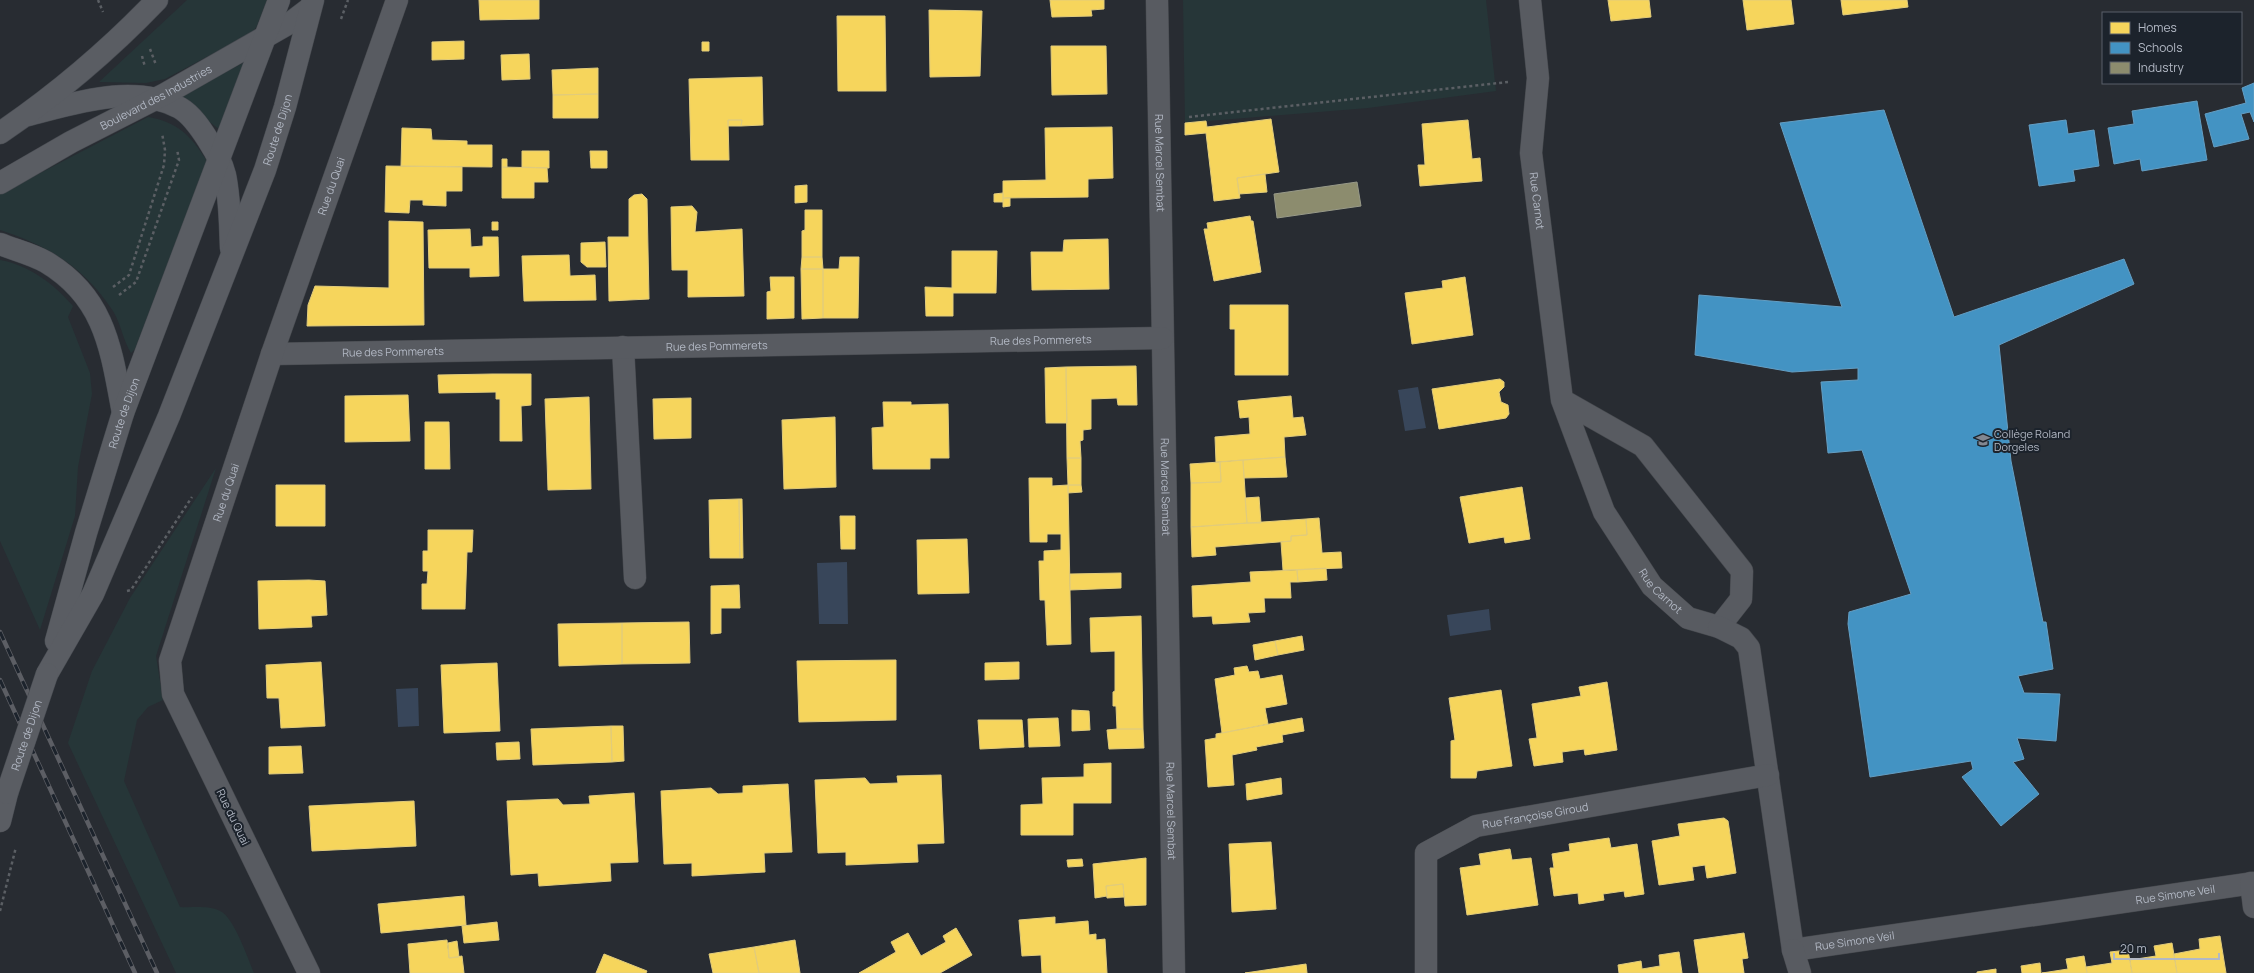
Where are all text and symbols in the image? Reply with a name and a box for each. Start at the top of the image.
legend [2102,12,2242,84]
text: Homes [2138,19,2177,36]
text: Schools [2138,39,2182,56]
text: Industry [2138,59,2184,76]
street label: Boulevard des Industries [97,61,215,133]
street label: Route de Dijon [259,92,295,167]
street label: Rue Marcel Sembat [1152,114,1169,212]
street label: Rue du Quai [314,155,348,217]
street label: Rue Carnot [1526,171,1549,230]
street label: Rue des Pommerets [990,331,1092,348]
street label: Rue des Pommerets [666,337,768,354]
street label: Rue des Pommerets [342,343,444,360]
street label: Route de Dijon [105,375,143,450]
place label: Collège Roland Dorgeles [1994,426,2070,454]
school or university icon: Collège Roland Dorgeles [1975,432,1991,448]
street label: Rue Marcel Sembat [1158,438,1174,536]
street label: Rue du Quai [209,461,242,524]
street label: Rue Carnot [1636,565,1686,617]
street label: Route de Dijon [7,698,45,772]
street label: Rue Marcel Sembat [1163,762,1180,860]
street label: Rue du Quai [213,786,253,847]
street label: Rue Françoise Giroud [1481,799,1589,832]
street label: Rue Simone Veil [2135,881,2216,907]
street label: Rue Simone Veil [1814,927,1895,954]
scale bar [2114,935,2219,961]
text: 20 m [2120,940,2147,957]

